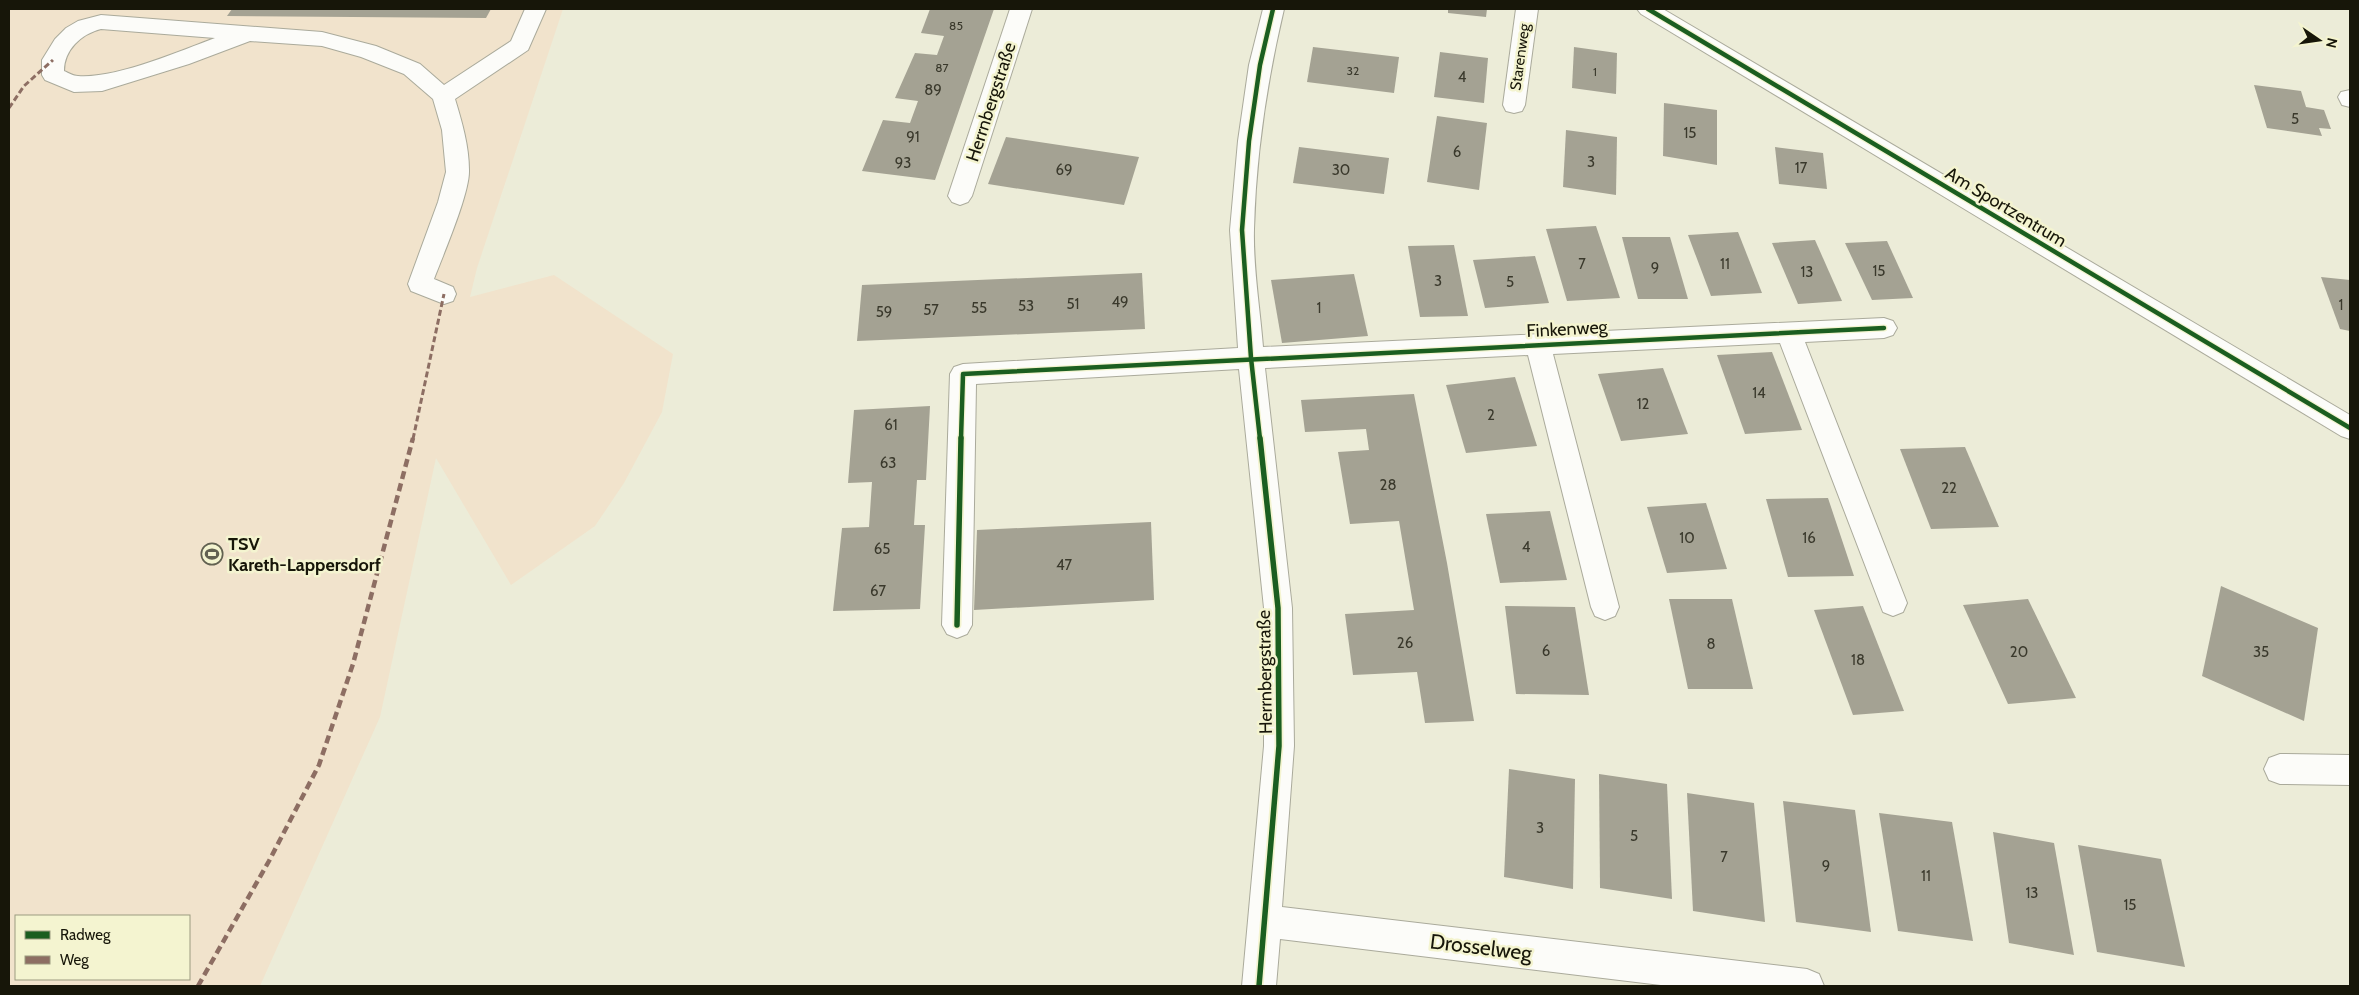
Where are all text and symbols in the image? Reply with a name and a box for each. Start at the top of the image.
north arrow [2294,15,2344,65]
house number: 85 [949,18,963,33]
street label: Starenweg [1506,22,1534,92]
text: N [2322,36,2342,50]
street label: Herrnbergstraße [961,40,1021,164]
house number: 87 [935,60,949,75]
house number: 32 [1347,63,1359,78]
house number: 1 [1593,64,1597,79]
house number: 4 [1458,68,1467,86]
house number: 89 [924,81,942,99]
house number: 5 [2291,110,2299,128]
house number: 15 [1683,124,1697,142]
house number: 91 [906,128,920,146]
house number: 6 [1453,143,1461,161]
house number: 3 [1587,153,1595,171]
house number: 93 [895,154,911,172]
house number: 17 [1795,159,1808,177]
house number: 69 [1055,161,1073,179]
house number: 30 [1332,161,1350,179]
street label: Am Sportzentrum [1941,162,2071,252]
house number: 7 [1578,255,1586,273]
house number: 11 [1720,255,1730,273]
house number: 9 [1651,259,1659,277]
house number: 15 [1872,262,1886,280]
house number: 13 [1800,263,1814,281]
house number: 3 [1434,272,1442,290]
house number: 5 [1506,273,1514,291]
house number: 49 [1111,293,1129,311]
house number: 51 [1066,295,1080,313]
house number: 1 [2339,296,2343,314]
house number: 53 [1018,297,1034,315]
house number: 55 [971,299,987,317]
house number: 1 [1317,299,1321,317]
house number: 57 [923,301,939,319]
house number: 59 [876,303,892,321]
street label: Finkenweg [1526,316,1609,342]
house number: 14 [1752,384,1766,402]
house number: 12 [1637,395,1650,413]
house number: 2 [1487,406,1495,424]
house number: 61 [884,416,898,434]
house number: 63 [880,454,896,472]
house number: 28 [1380,476,1396,494]
house number: 22 [1941,479,1957,497]
house number: 10 [1679,529,1695,547]
house number: 16 [1802,529,1816,547]
place label: TSV Kareth-Lappersdorf [228,533,381,576]
house number: 4 [1522,538,1531,556]
house number: 65 [874,540,890,558]
sports icon: TSV Kareth-Lappersdorf [200,542,224,566]
house number: 47 [1056,556,1073,574]
house number: 67 [870,582,886,600]
street label: Herrnbergstraße [1253,610,1277,734]
house number: 26 [1397,634,1413,652]
house number: 8 [1706,635,1716,653]
house number: 6 [1542,642,1550,660]
house number: 20 [2010,643,2028,661]
house number: 35 [2253,643,2269,661]
house number: 18 [1851,651,1865,669]
house number: 3 [1536,819,1544,837]
house number: 5 [1630,827,1638,845]
house number: 7 [1720,848,1728,866]
house number: 9 [1822,857,1830,875]
house number: 11 [1921,867,1931,885]
house number: 13 [2025,884,2039,902]
house number: 15 [2123,896,2137,914]
legend [15,915,190,980]
text: Radweg [60,926,111,944]
street label: Drosselweg [1429,928,1534,966]
text: Weg [60,951,89,969]

